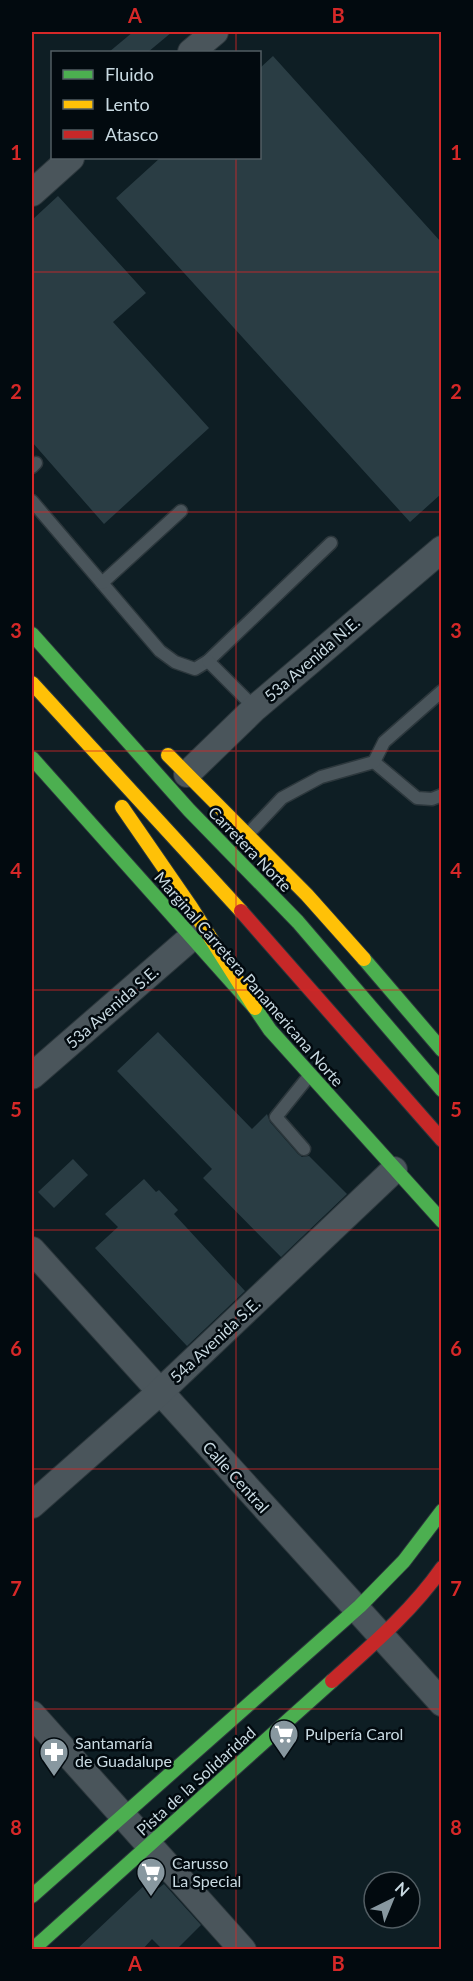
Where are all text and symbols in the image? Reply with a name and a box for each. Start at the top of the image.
text: A [127,3,142,27]
text: B [331,3,345,27]
legend [51,51,261,159]
text: Fluido [105,63,154,85]
text: Lento [105,93,150,115]
text: Atasco [105,123,158,145]
text: 1 [10,140,22,164]
text: 1 [450,140,462,164]
text: 2 [10,379,22,403]
text: 2 [450,379,462,403]
street label: 53a Avenida N.E. [260,612,363,705]
text: 3 [10,618,22,642]
text: 3 [450,618,462,642]
street label: Carretera Norte [205,802,296,895]
text: 4 [10,858,22,882]
text: 4 [450,858,462,882]
street label: Marginal Carretera Panamericana Norte [151,867,348,1090]
street label: 53a Avenida S.E. [62,961,162,1052]
text: 5 [10,1097,22,1121]
text: 5 [450,1097,462,1121]
street label: 54a Avenida S.E. [166,1293,264,1386]
text: 6 [10,1336,22,1360]
text: 6 [450,1336,462,1360]
street label: Calle Central [199,1437,273,1516]
text: 7 [10,1576,22,1600]
text: 7 [450,1576,462,1600]
supermarket icon: Pulpería Carol [268,1718,300,1760]
street label: Pista de la Solidaridad [132,1722,259,1839]
place label: Pulpería Carol [305,1724,403,1743]
place label: Santamaría de Guadalupe [75,1733,172,1770]
pharmacy icon: Santamaría de Guadalupe [38,1736,70,1778]
text: 8 [10,1815,22,1839]
text: 8 [450,1815,462,1839]
place label: Carusso La Special [172,1853,241,1890]
supermarket icon: Carusso La Special [135,1856,167,1898]
north arrow [362,1870,422,1930]
text: N [392,1878,414,1900]
text: A [127,1951,142,1975]
text: B [331,1951,345,1975]

